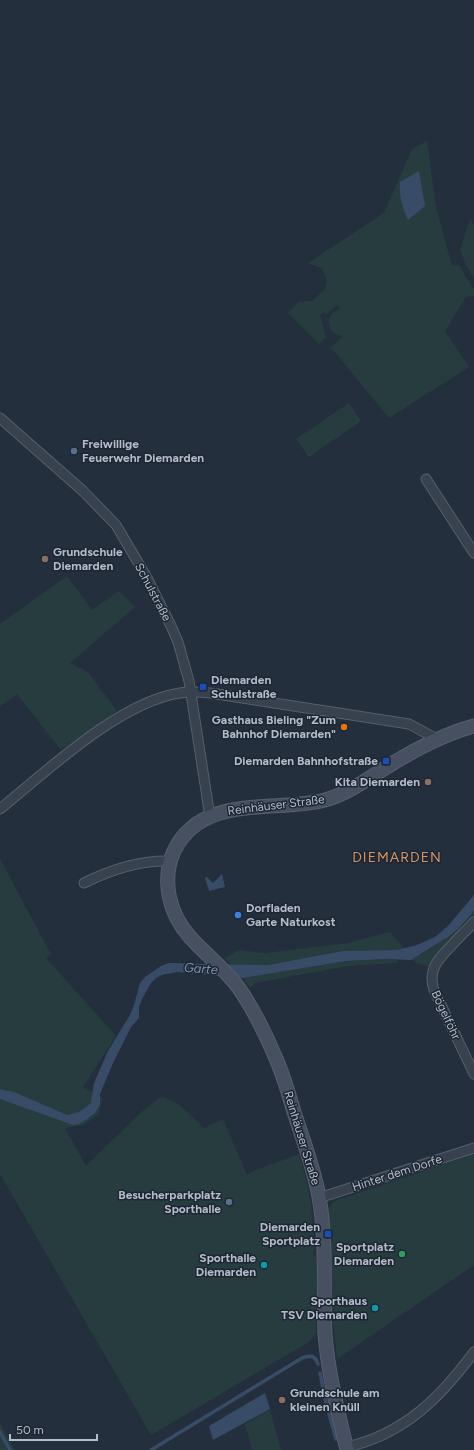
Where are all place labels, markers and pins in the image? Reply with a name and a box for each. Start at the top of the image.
place label: Freiwillige Feuerwehr Diemarden [82,437,204,465]
marker: Freiwillige Feuerwehr Diemarden [69,446,79,456]
place label: Grundschule Diemarden [53,545,123,573]
marker: Grundschule Diemarden [40,554,50,564]
place label: Diemarden Schulstraße [211,673,277,701]
marker: Diemarden Schulstraße [198,682,208,692]
place label: Gasthaus Bieling "Zum Bahnhof Diemarden" [212,713,336,741]
marker: Gasthaus Bieling "Zum Bahnhof Diemarden" [339,722,349,732]
place label: Diemarden Bahnhofstraße [234,754,378,768]
marker: Diemarden Bahnhofstraße [381,756,391,766]
place label: Kita Diemarden [335,775,420,789]
marker: Kita Diemarden [423,777,433,787]
place label: Dorfladen Garte Naturkost [246,901,336,929]
marker: Dorfladen Garte Naturkost [233,910,243,920]
place label: Besucherparkplatz Sporthalle [118,1188,221,1216]
marker: Besucherparkplatz Sporthalle [224,1197,234,1207]
place label: Diemarden Sportplatz [260,1220,320,1248]
marker: Diemarden Sportplatz [323,1229,333,1239]
place label: Sportplatz Diemarden [334,1240,394,1268]
marker: Sportplatz Diemarden [397,1249,407,1259]
place label: Sporthalle Diemarden [196,1251,256,1279]
marker: Sporthalle Diemarden [259,1260,269,1270]
place label: Sporthaus TSV Diemarden [281,1294,367,1322]
marker: Sporthaus TSV Diemarden [370,1303,380,1313]
place label: Grundschule am kleinen Knüll [290,1386,379,1414]
marker: Grundschule am kleinen Knüll [277,1395,287,1405]

